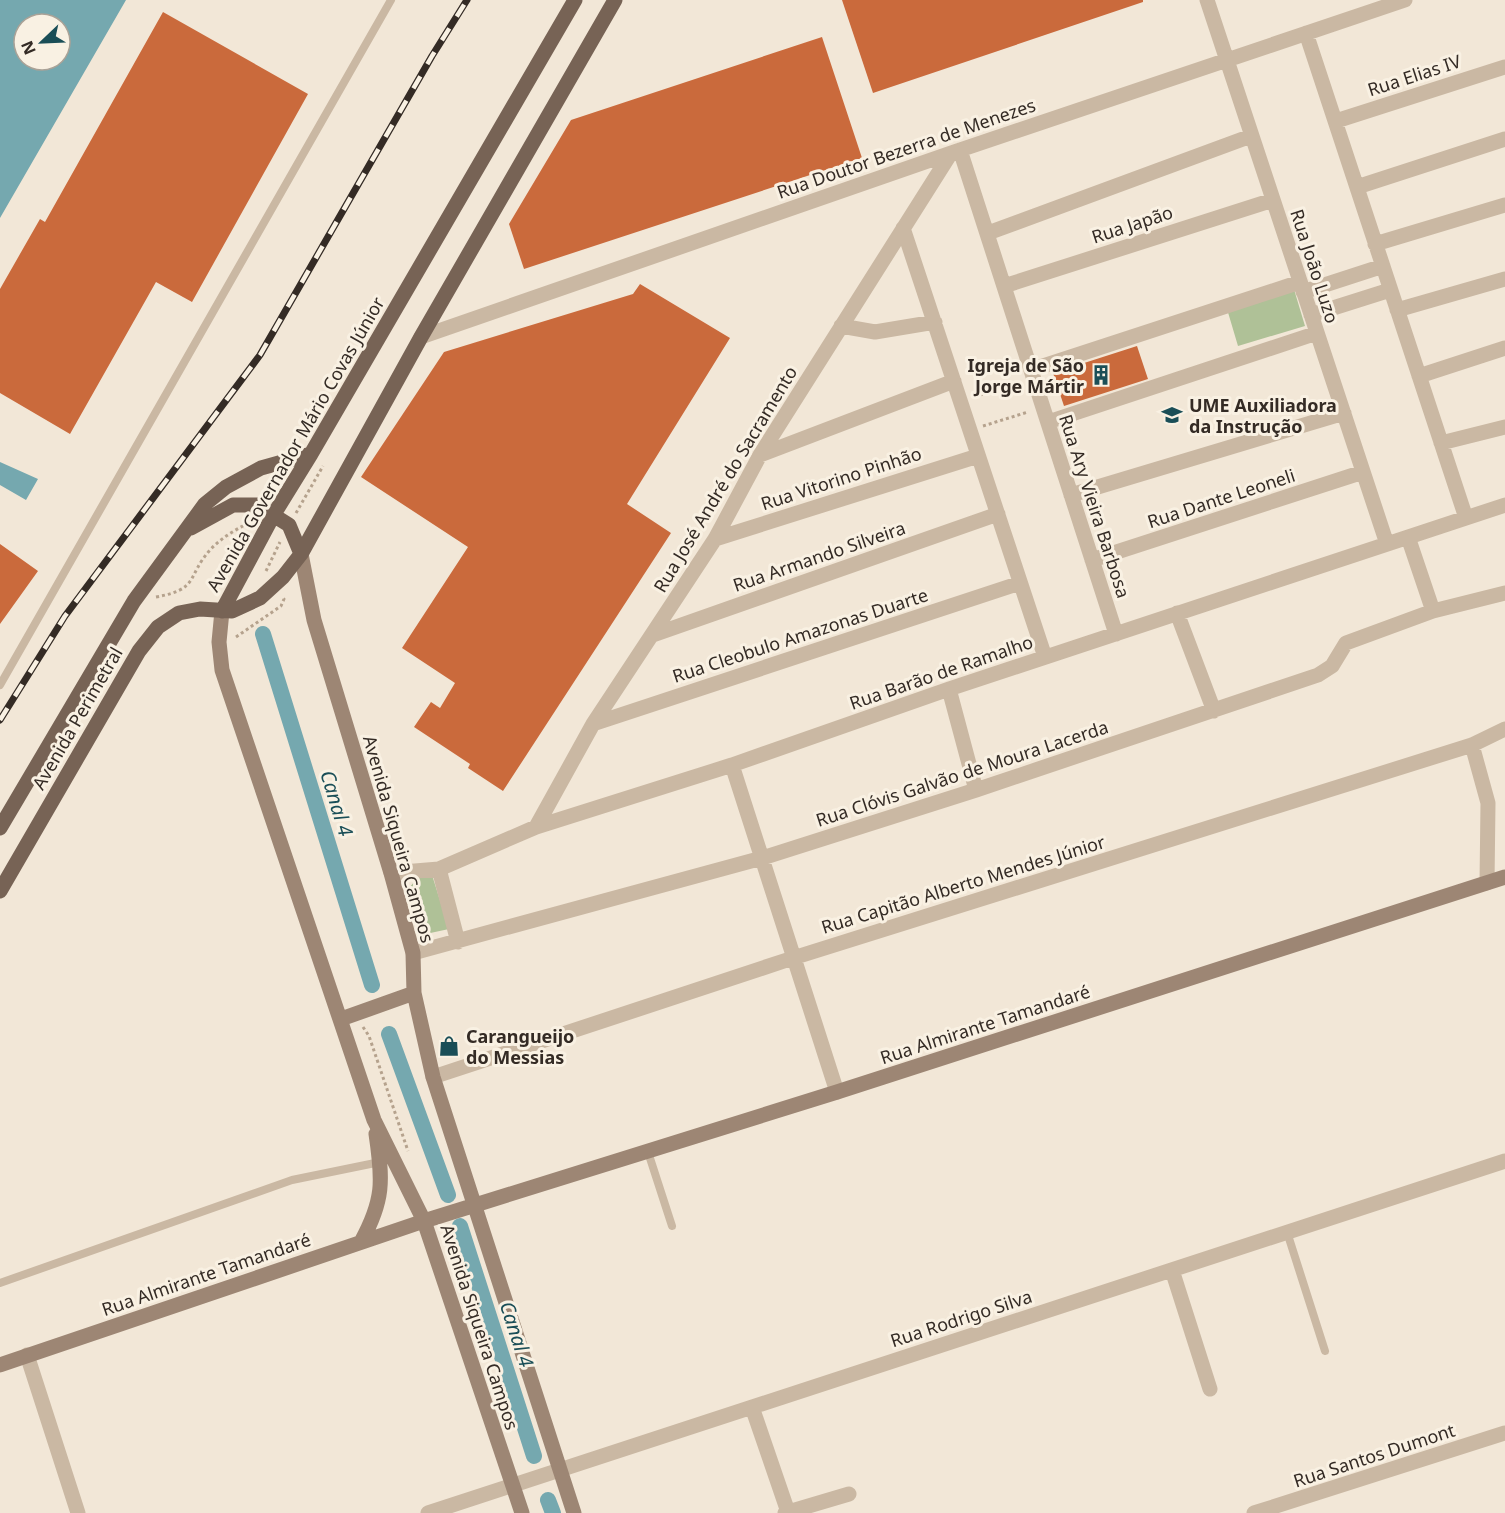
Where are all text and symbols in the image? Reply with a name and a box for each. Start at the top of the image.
north arrow [12,12,72,72]
text: N [16,38,41,58]
street label: Rua Elias IV [1364,49,1464,101]
street label: Rua Doutor Bezerra de Menezes [773,92,1039,204]
street label: Rua Japão [1088,200,1176,248]
street label: Rua João Luzo [1285,206,1345,326]
street label: Avenida Governador Mário Covas Júnior [200,292,390,596]
place label: Igreja de São Jorge Mártir [968,353,1084,398]
street label: Rua José André do Sacramento [648,361,802,597]
building icon: Igreja de São Jorge Mártir [1089,363,1113,387]
place label: UME Auxiliadora da Instrução [1189,393,1337,438]
school or university icon: UME Auxiliadora da Instrução [1160,403,1184,427]
street label: Rua Ary Vieira Barbosa [1054,411,1136,601]
street label: Rua Vitorino Pinhão [758,441,924,515]
street label: Rua Dante Leoneli [1144,463,1298,533]
street label: Rua Armando Silveira [730,515,908,597]
street label: Rua Cleobulo Amazonas Duarte [669,582,931,688]
street label: Rua Barão de Ramalho [846,629,1036,715]
street label: Avenida Perimetral [26,642,128,794]
street label: Rua Clóvis Galvão de Moura Lacerda [813,714,1111,832]
street label: Avenida Siqueira Campos [358,733,440,945]
water label: Canal 4 [314,767,360,839]
street label: Rua Capitão Alberto Mendes Júnior [818,829,1108,939]
street label: Rua Almirante Tamandaré [877,979,1093,1069]
place label: Carangueijo do Messias [466,1024,574,1069]
shop icon: Carangueijo do Messias [437,1034,461,1058]
street label: Avenida Siqueira Campos [435,1221,525,1433]
street label: Rua Almirante Tamandaré [98,1227,314,1321]
street label: Rua Rodrigo Silva [887,1284,1035,1352]
water label: Canal 4 [494,1298,540,1370]
street label: Rua Santos Dumont [1290,1417,1458,1492]

